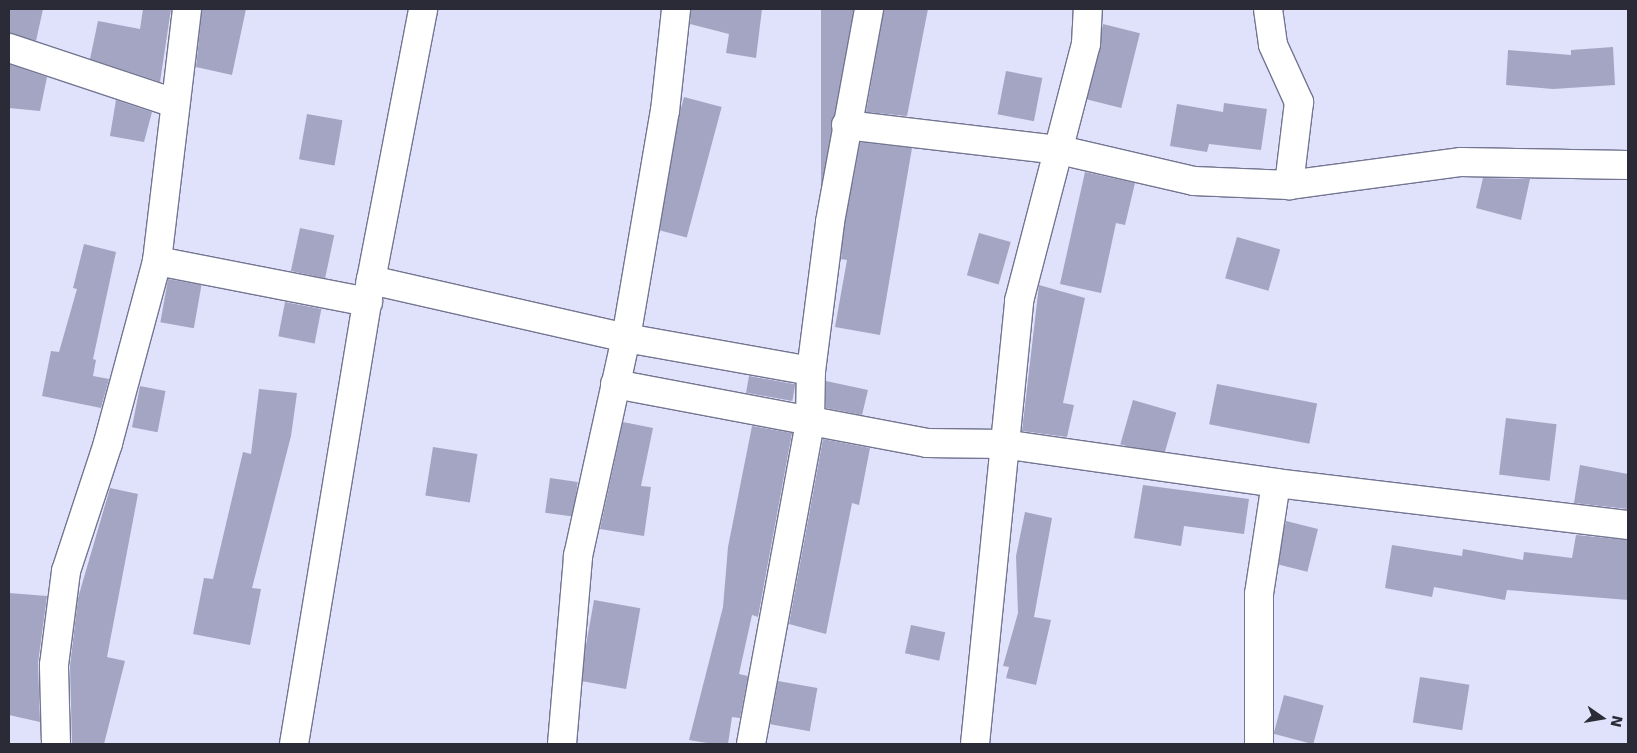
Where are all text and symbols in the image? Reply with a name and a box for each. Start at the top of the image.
north arrow [1577,693,1627,743]
text: N [1608,714,1626,729]

